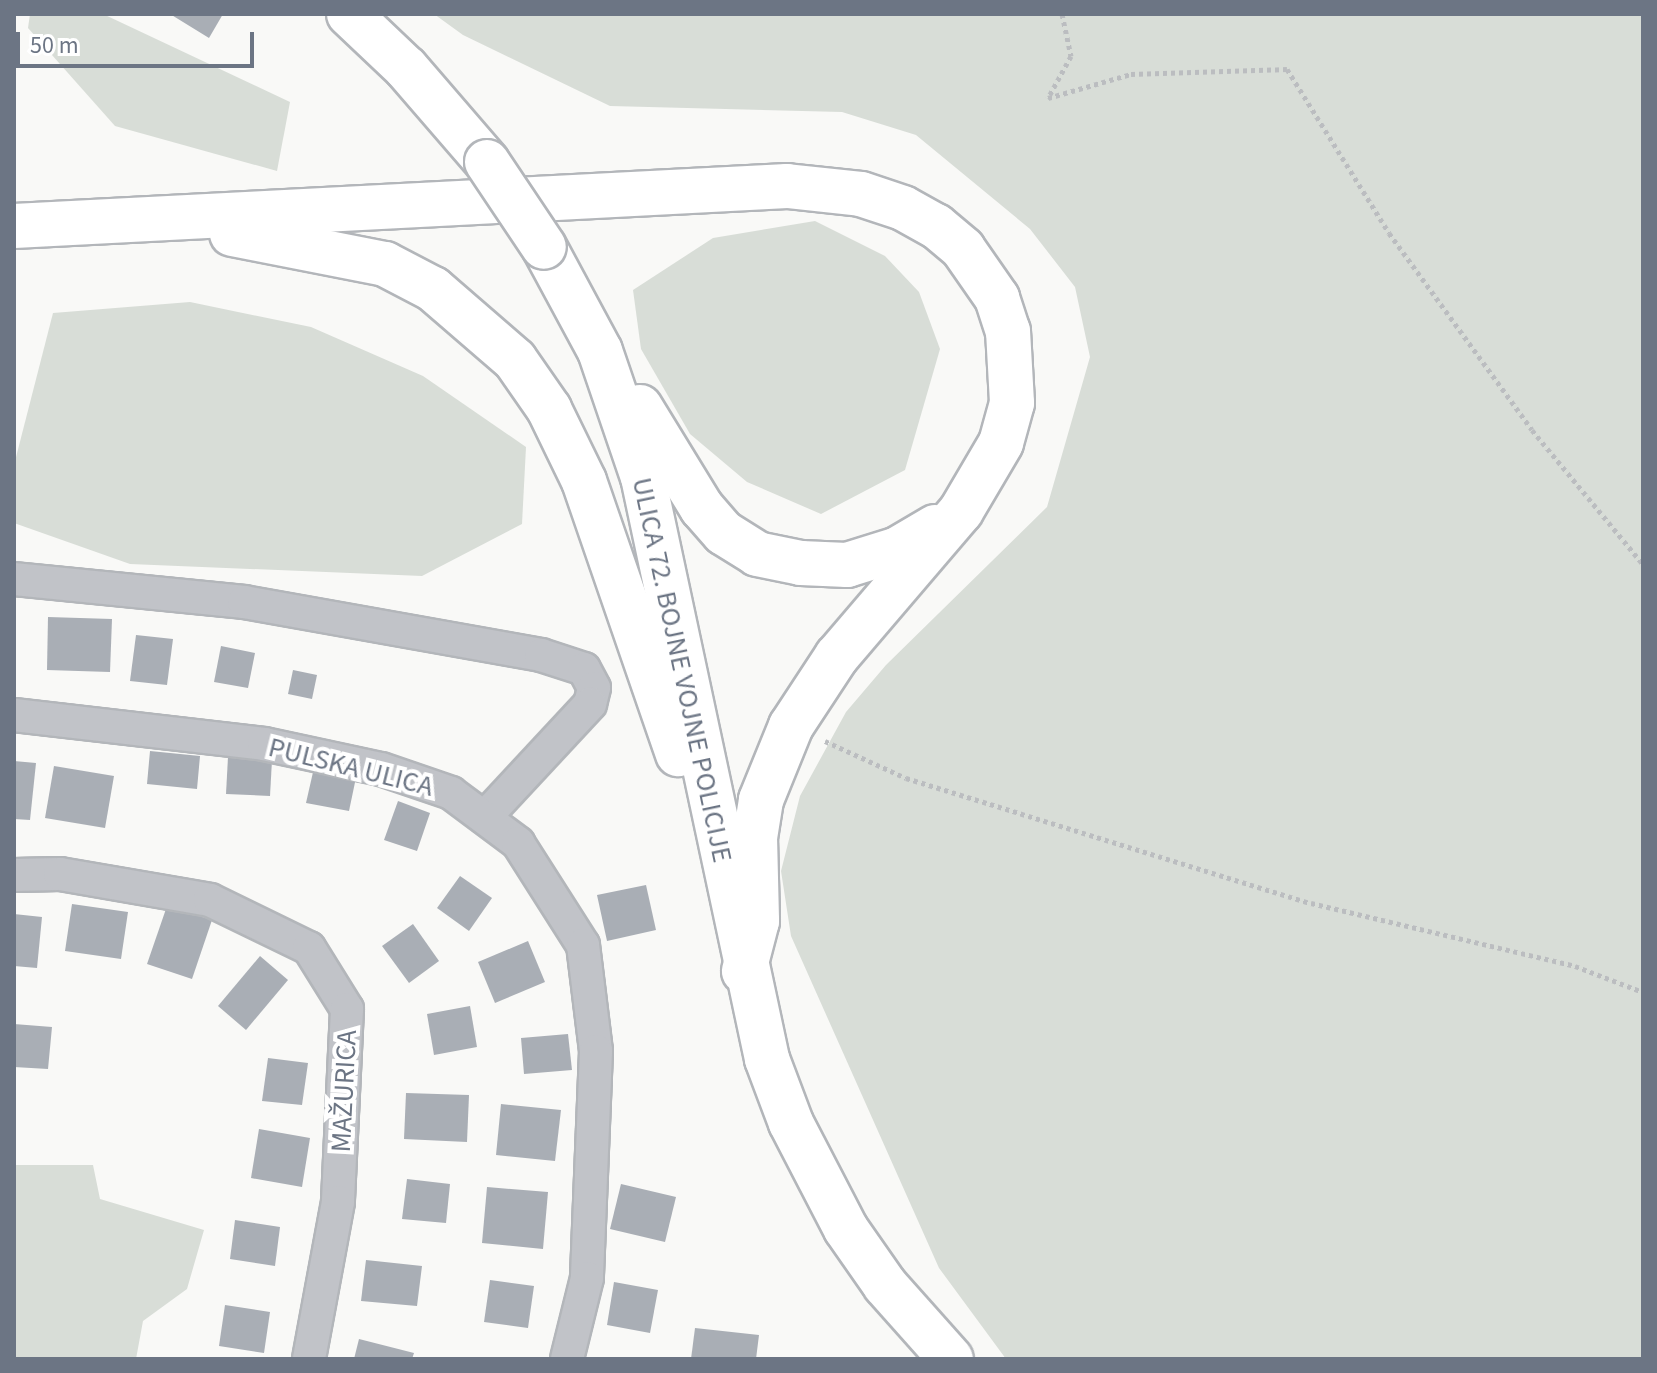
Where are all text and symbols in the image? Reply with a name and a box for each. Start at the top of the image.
scale bar [20,16,258,66]
text: 50 m [30,28,79,63]
street label: ULICA 72. BOJNE VOJNE POLICIJE [625,475,739,865]
street label: PULSKA ULICA [265,730,437,804]
street label: MAŽURICA [324,1029,364,1153]

